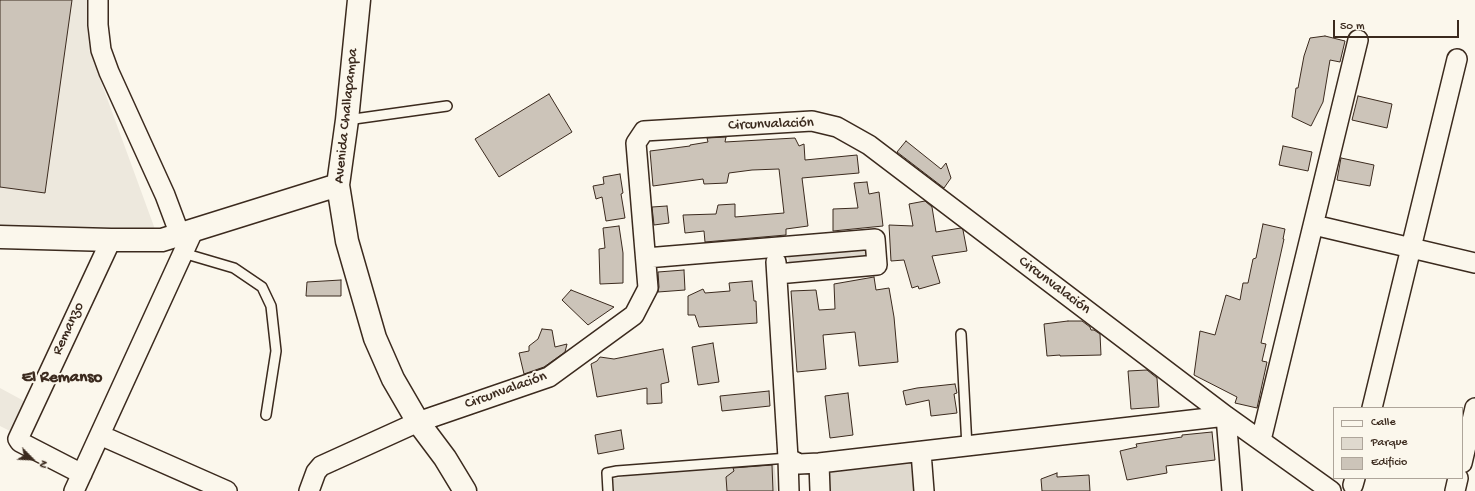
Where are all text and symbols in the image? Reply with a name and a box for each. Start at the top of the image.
scale bar [1335,12,1461,38]
text: 50 m [1340,20,1365,34]
street label: Avenida Challapampa [331,48,363,184]
street label: Circunvalación [728,115,814,135]
street label: Circunvalación [1014,253,1094,319]
street label: Remanzo [49,300,89,358]
district label: El Remanso [22,368,102,388]
street label: Circunvalación [463,368,549,414]
legend [1333,407,1463,479]
text: Calle [1371,416,1396,430]
text: Parque [1371,436,1408,450]
north arrow [12,439,52,479]
text: Edificio [1371,456,1407,470]
text: N [36,458,50,470]

